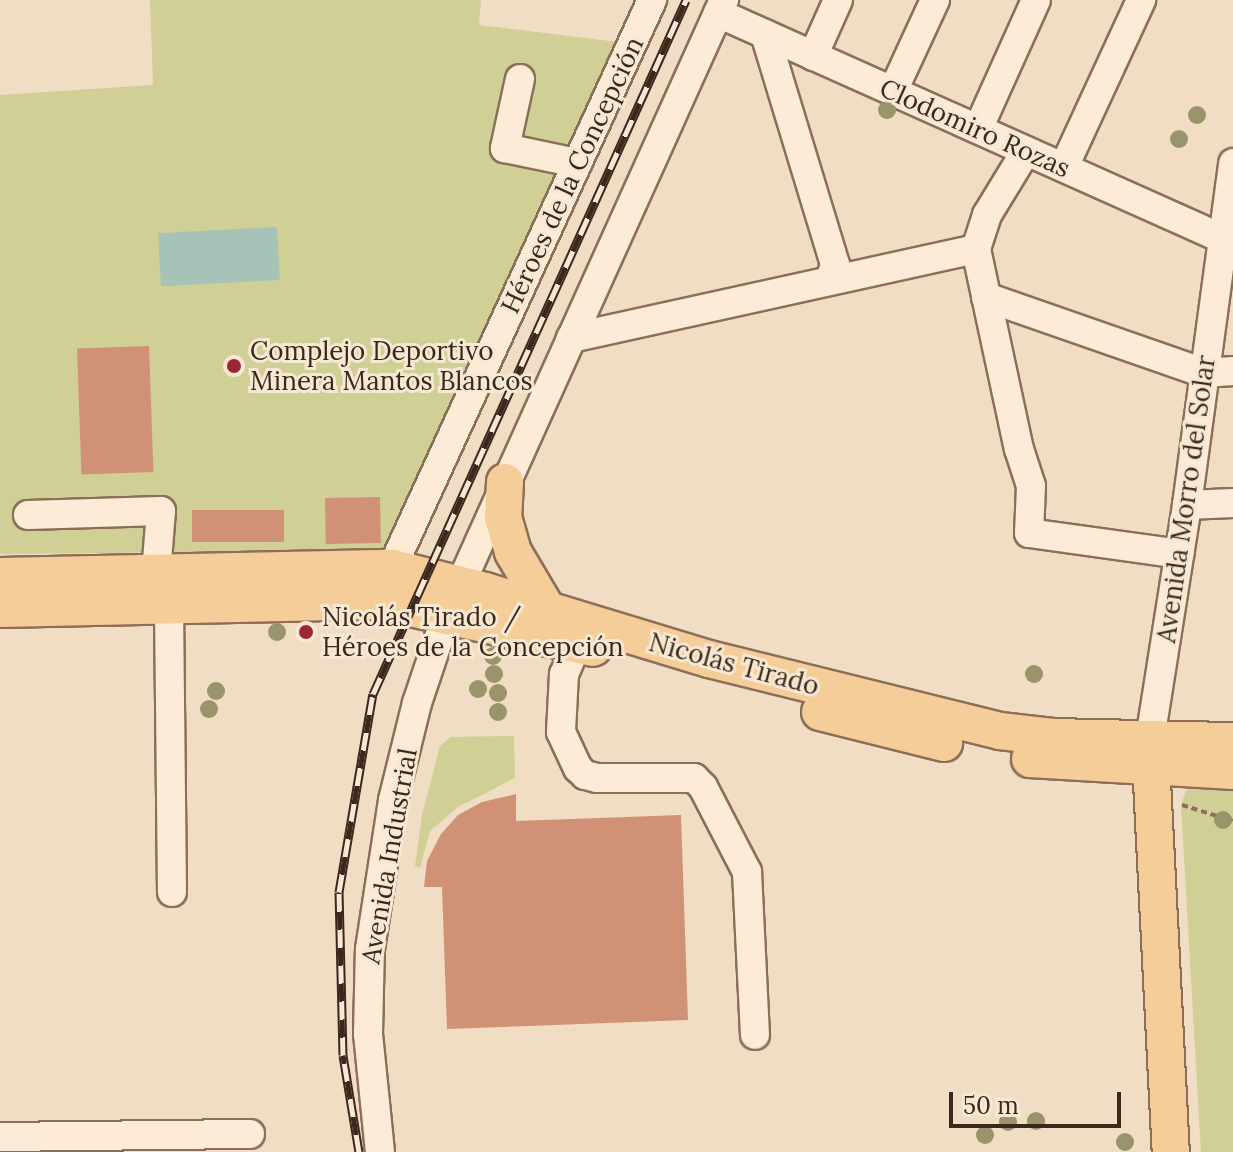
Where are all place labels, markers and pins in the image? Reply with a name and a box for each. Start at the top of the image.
place label: Complejo Deportivo Minera Mantos Blancos [250,335,533,396]
marker: Complejo Deportivo Minera Mantos Blancos [225,357,243,375]
place label: Nicolás Tirado / Héroes de la Concepción [322,601,623,662]
marker: Nicolás Tirado / Héroes de la Concepción [297,623,315,641]

